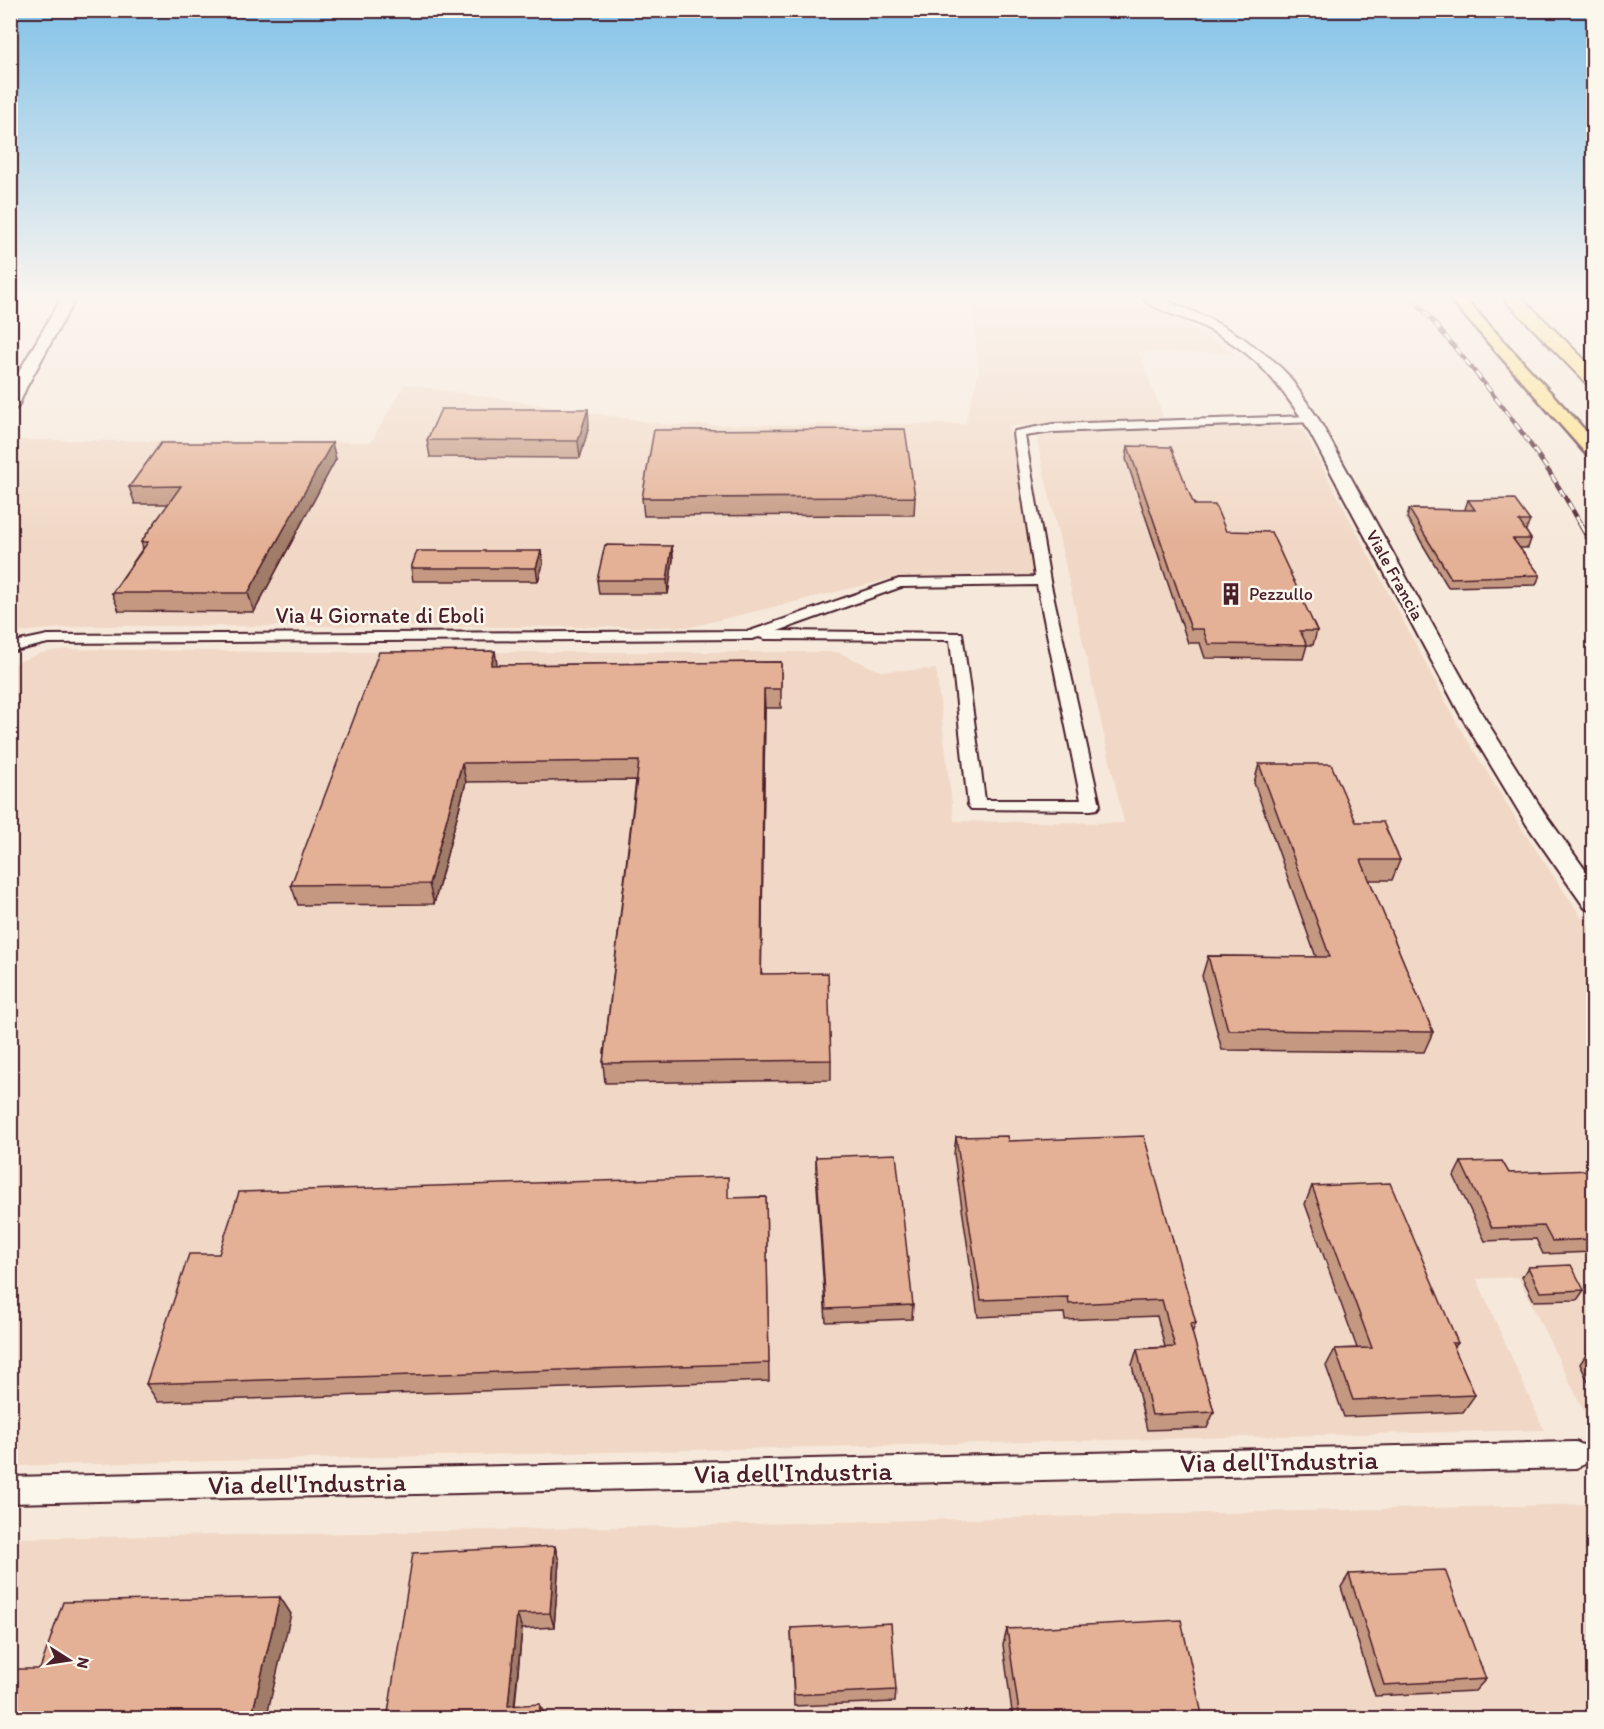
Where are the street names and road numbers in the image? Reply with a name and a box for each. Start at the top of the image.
street label: Viale Francia [1361,526,1429,625]
street label: Via 4 Giornate di Eboli [276,602,484,629]
street label: Via dell'Industria [1179,1443,1379,1479]
street label: Via dell'Industria [693,1454,893,1490]
street label: Via dell'Industria [207,1465,407,1501]

